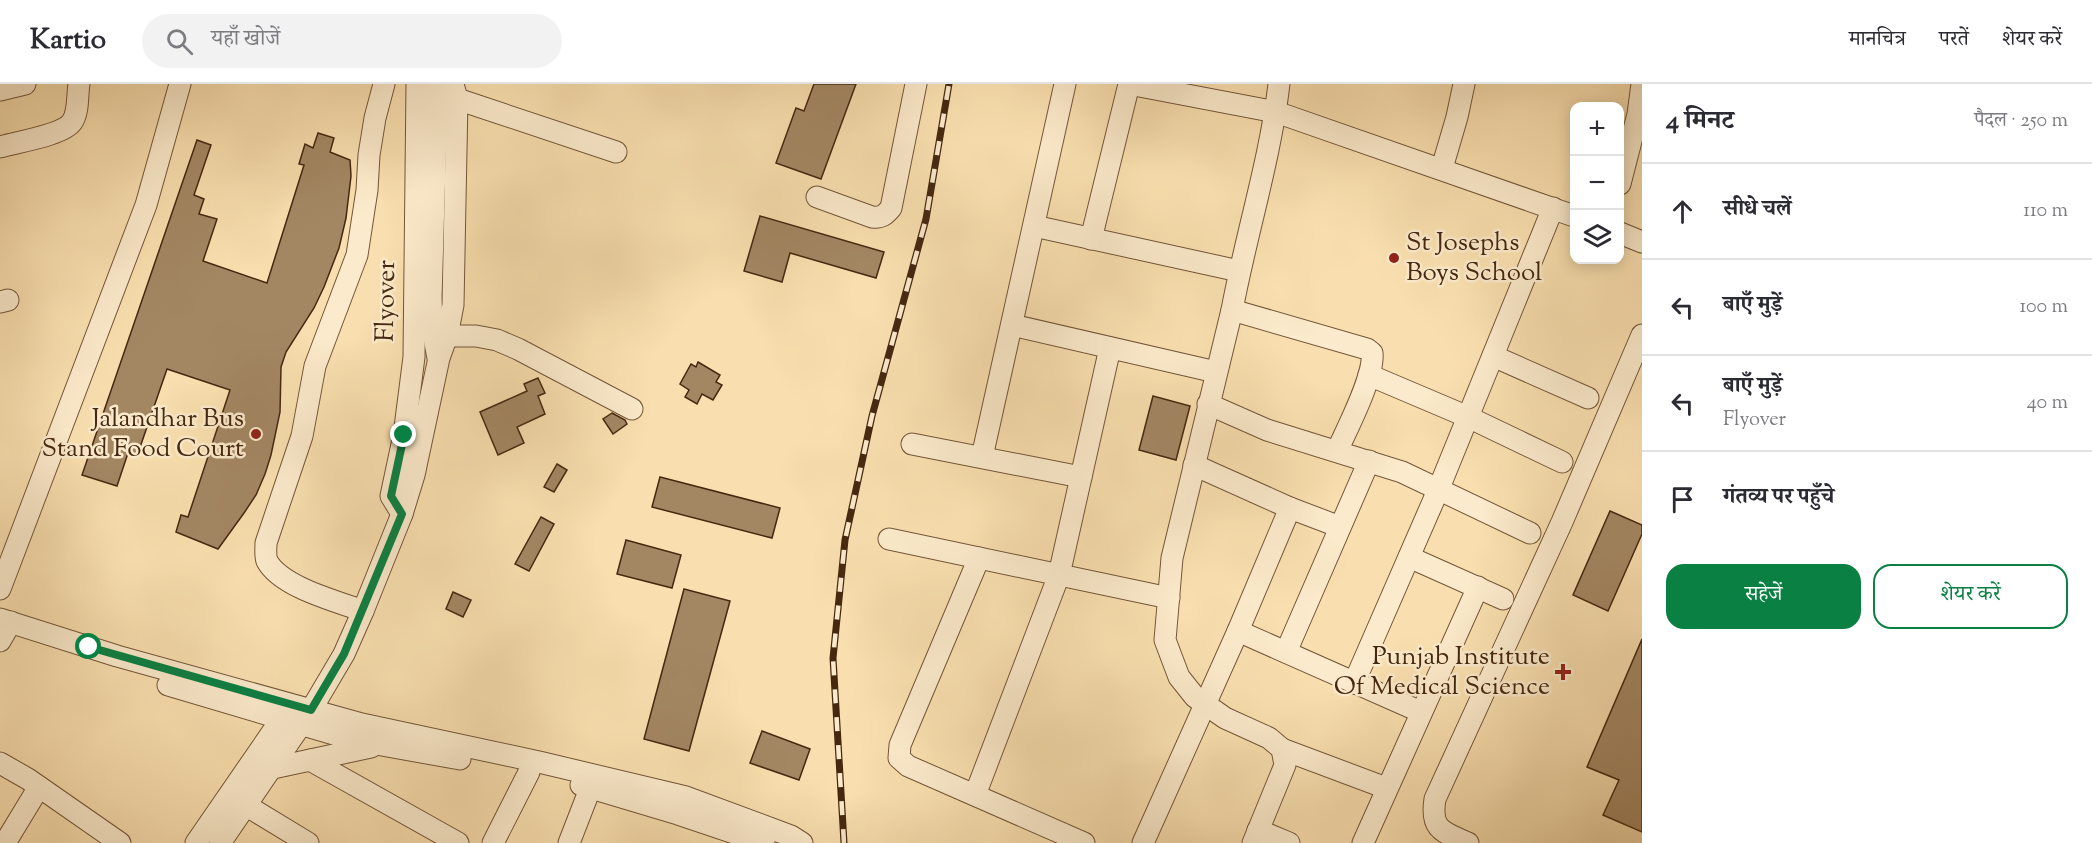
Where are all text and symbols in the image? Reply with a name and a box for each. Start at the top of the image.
search box [142,14,562,68]
text: Kartio [30,21,106,61]
text: यहाँ खोजें [211,24,280,56]
icon: search [163,25,196,58]
text: मानचित्र [1849,25,1906,55]
text: परतें [1939,25,1969,55]
text: शेयर करें [2002,25,2062,55]
map controls [1570,102,1624,264]
button: + [1570,102,1624,156]
text: 4 मिनट [1666,103,1734,140]
text: पैदल · 250 m [1974,107,2068,136]
button: − [1570,156,1624,210]
text: सीधे चलें [1723,194,1792,226]
icon: ahead [1666,195,1699,228]
text: 110 m [2023,197,2068,226]
button: layers [1570,210,1624,264]
place label: St Josephs Boys School [1406,225,1542,292]
marker: St Josephs Boys School [1387,251,1401,265]
street label: Flyover [368,259,406,342]
text: बाएँ मुड़ें [1723,290,1782,322]
icon: left [1666,291,1699,324]
text: 100 m [2019,293,2068,322]
text: बाएँ मुड़ें [1723,371,1782,403]
icon: left [1666,387,1699,420]
text: 40 m [2027,389,2068,418]
place label: Jalandhar Bus Stand Food Court [42,401,244,468]
text: Flyover [1723,406,1786,435]
route end [390,421,416,447]
marker: Jalandhar Bus Stand Food Court [249,427,263,441]
text: गंतव्य पर पहुँचे [1723,482,1834,514]
icon: arrive [1666,483,1699,516]
button: सहेजें [1666,564,1861,629]
button: शेयर करें [1873,564,2068,629]
route start [75,633,101,659]
place label: Punjab Institute Of Medical Science [1334,639,1550,706]
marker: Punjab Institute Of Medical Science [1554,663,1572,681]

